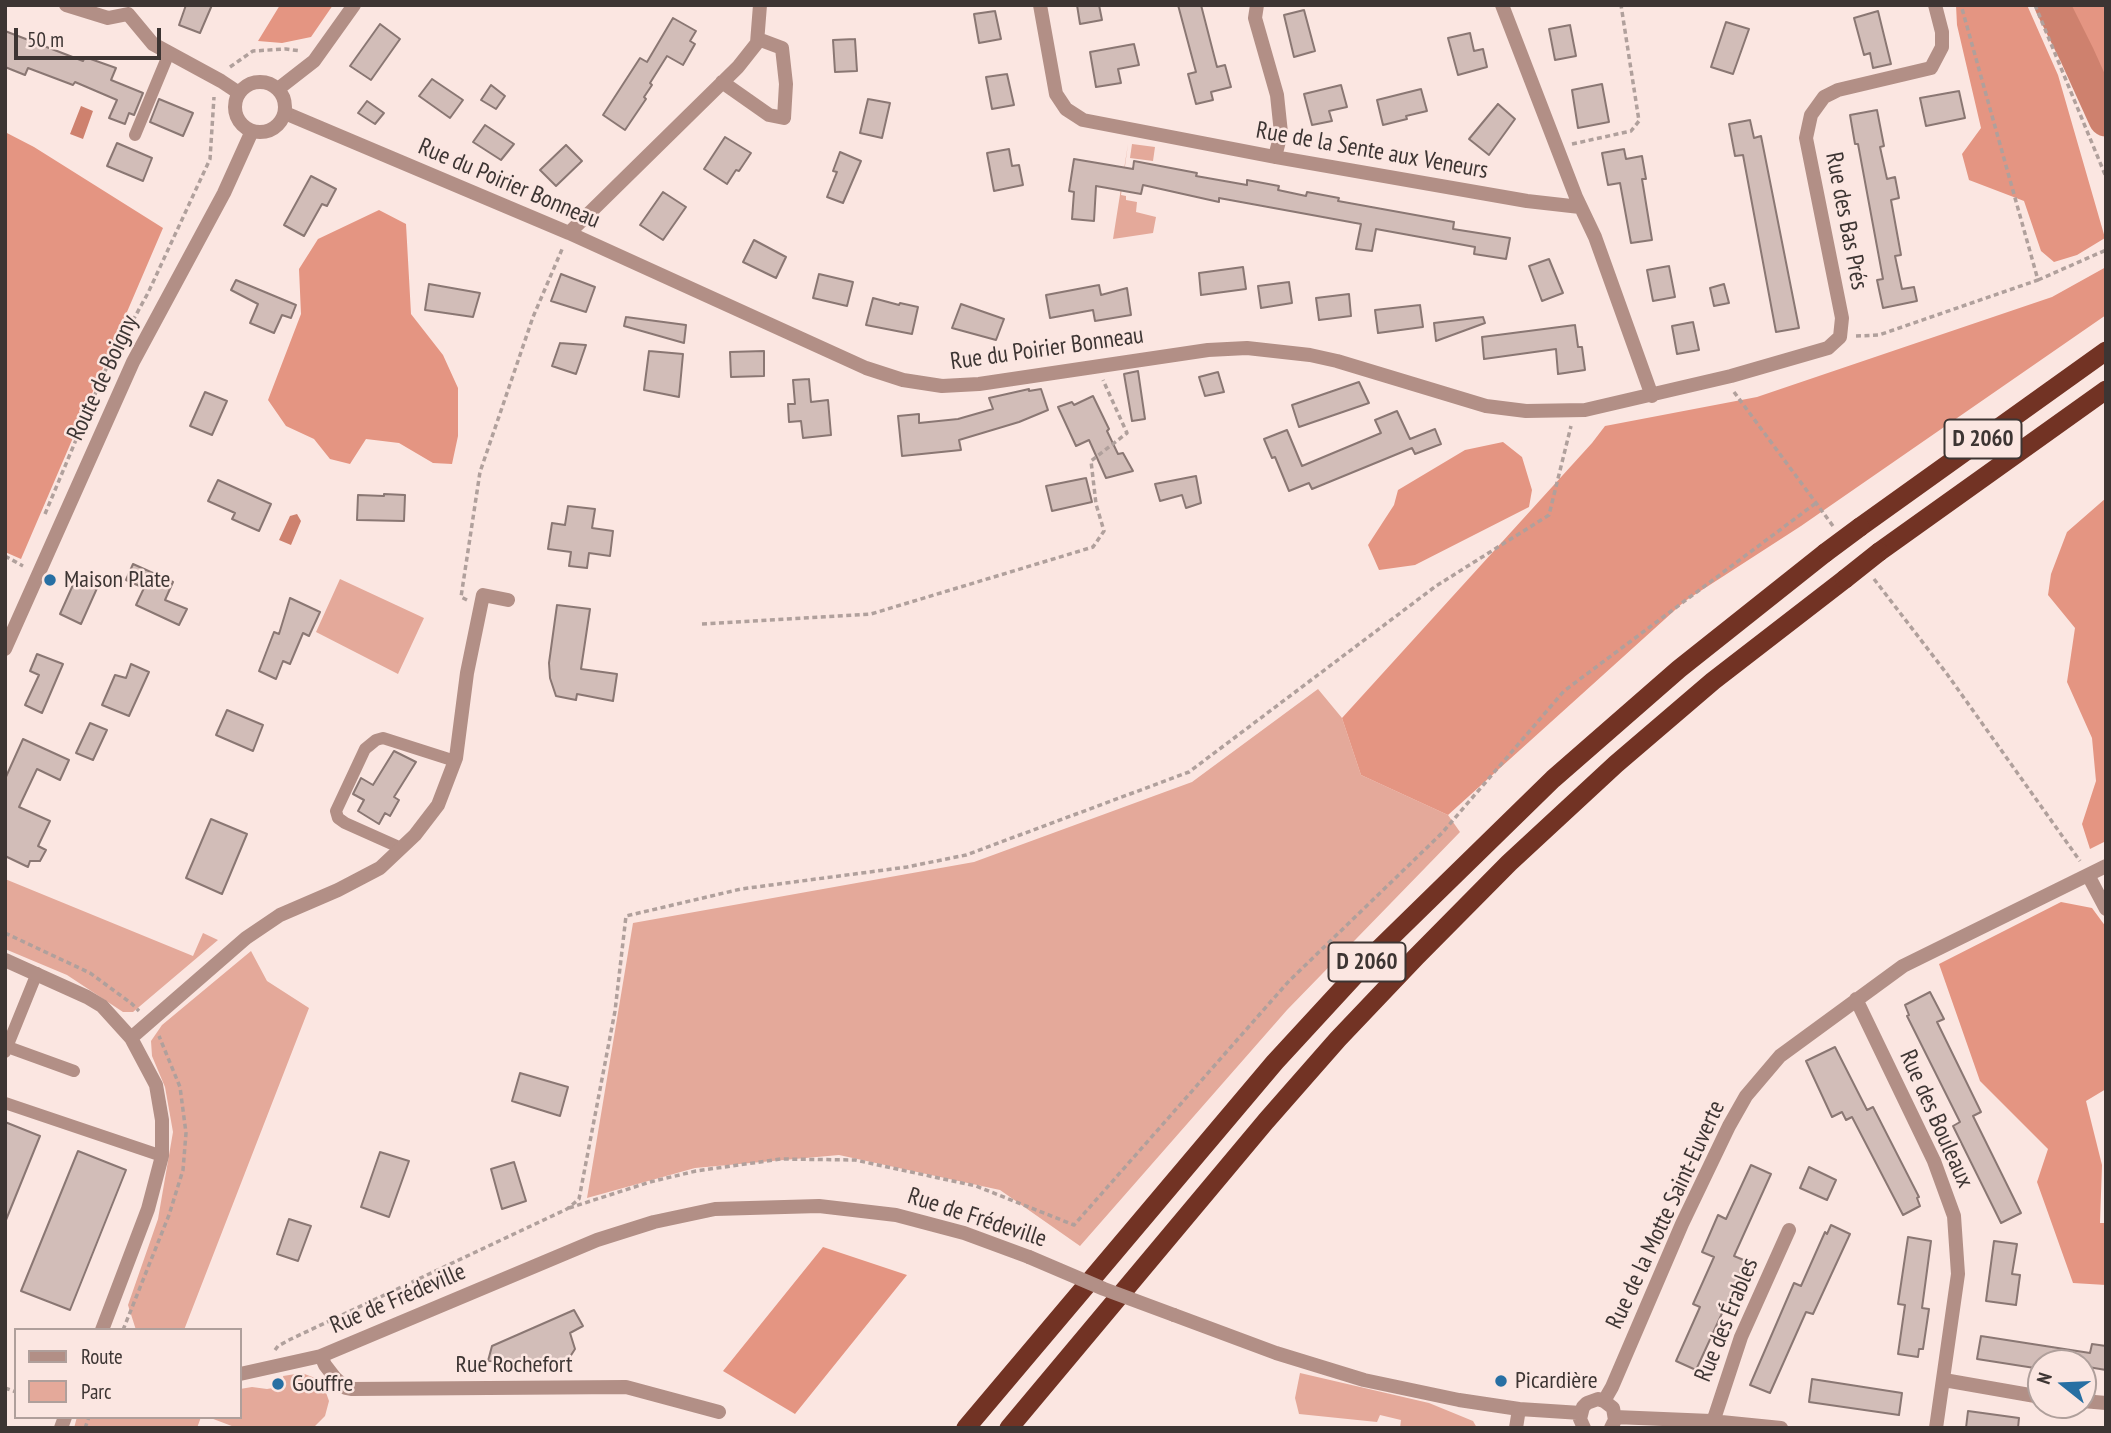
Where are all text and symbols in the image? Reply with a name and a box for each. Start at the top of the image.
scale bar [18,14,164,58]
text: 50 m [27,26,64,53]
street label: Rue de la Sente aux Veneurs [1254,116,1490,186]
street label: Rue du Poirier Bonneau [414,133,604,235]
street label: Rue des Bas Prés [1819,150,1873,292]
street label: Route de Boigny [61,311,145,445]
street label: Rue du Poirier Bonneau [949,321,1145,377]
road number: D 2060 [1944,420,2022,458]
place label: Maison Plate [64,566,171,594]
marker: Maison Plate [42,572,58,588]
road number: D 2060 [1328,942,1406,981]
street label: Rue des Bouleaux [1893,1046,1979,1192]
street label: Rue de la Motte Saint-Euverte [1600,1096,1732,1334]
street label: Rue de Frédeville [904,1182,1050,1254]
street label: Rue des Érables [1689,1254,1765,1386]
street label: Rue de Frédeville [326,1258,470,1340]
legend [14,1328,242,1419]
text: Route [81,1343,123,1370]
north arrow [2027,1349,2097,1419]
street label: Rue Rochefort [456,1351,572,1379]
place label: Picardière [1515,1367,1598,1395]
place label: Gouffre [292,1370,353,1398]
text: N [2031,1370,2057,1387]
marker: Picardière [1493,1373,1509,1389]
marker: Gouffre [270,1376,286,1392]
text: Parc [81,1378,112,1405]

